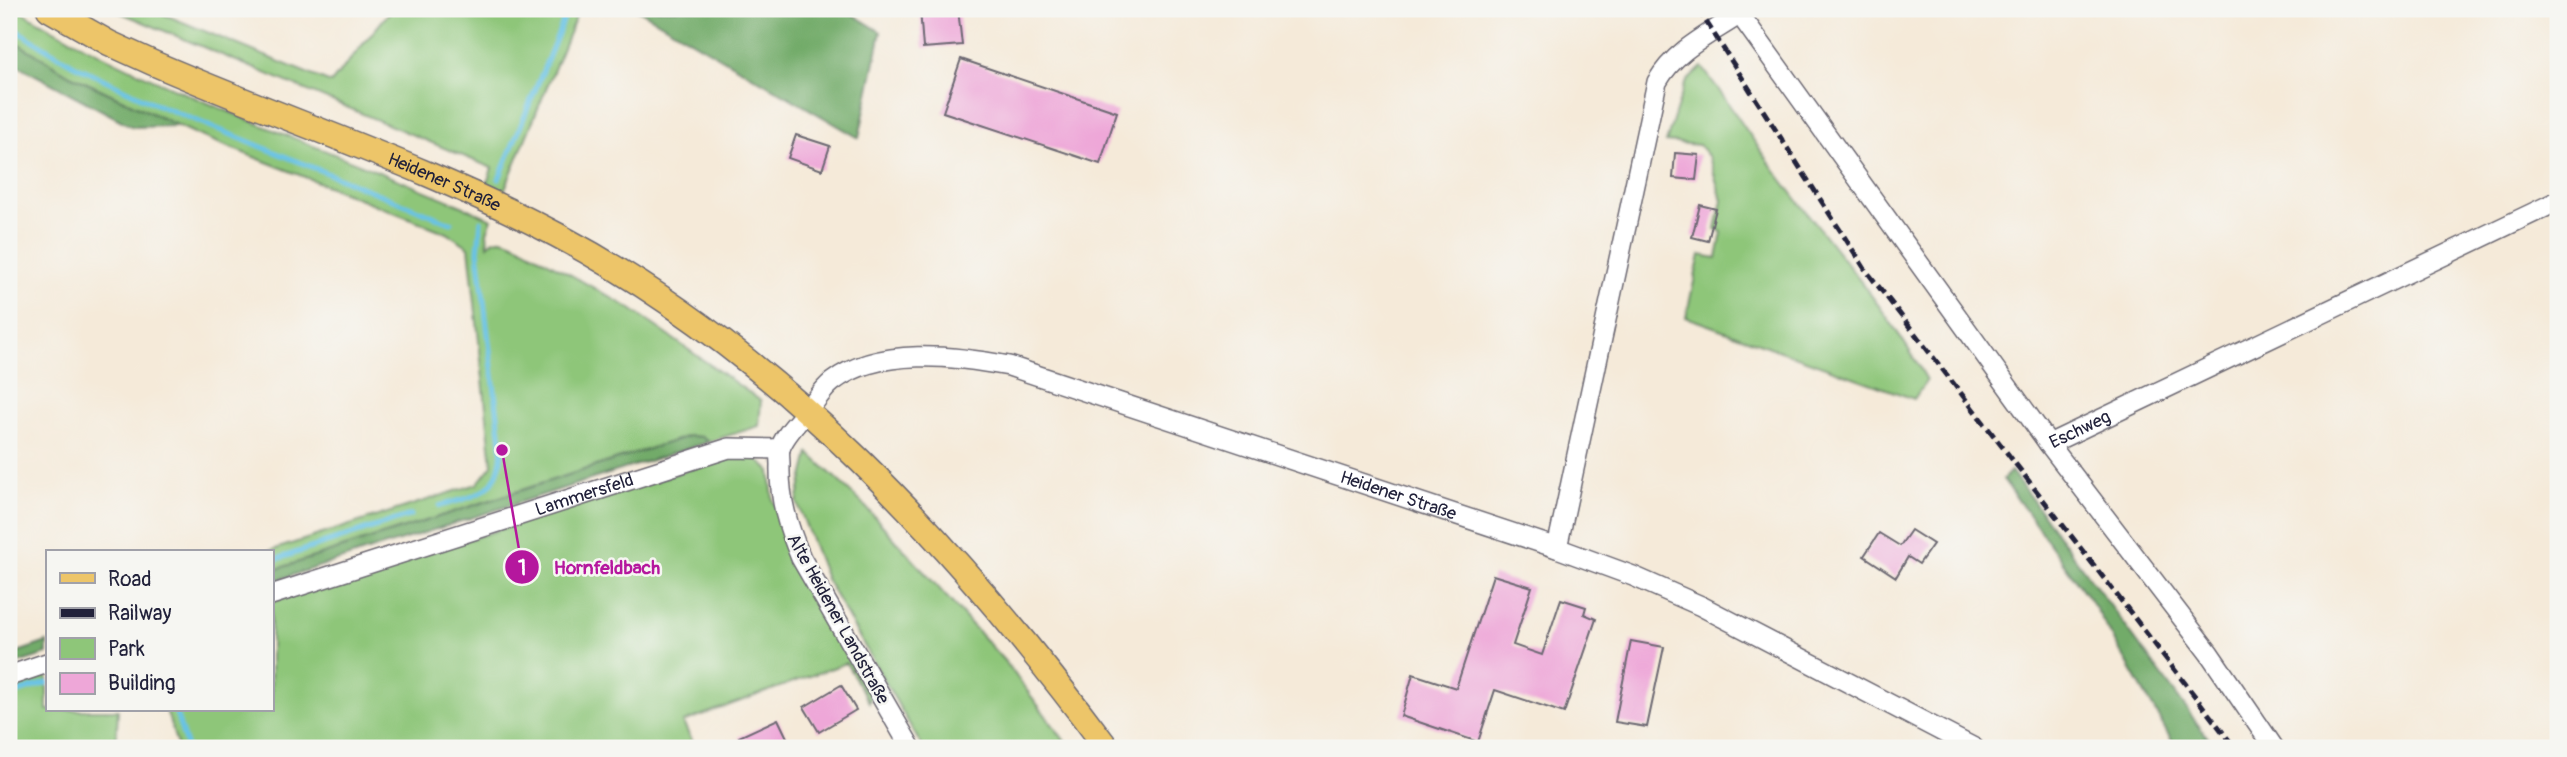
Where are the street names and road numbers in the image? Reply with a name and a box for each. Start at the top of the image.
street label: Heidener Straße [384,147,505,217]
street label: Eschweg [2045,405,2114,454]
street label: Heidener Straße [1337,465,1459,525]
street label: Lammersfeld [532,468,636,521]
street label: Alte Heidener Landstraße [782,530,895,708]

